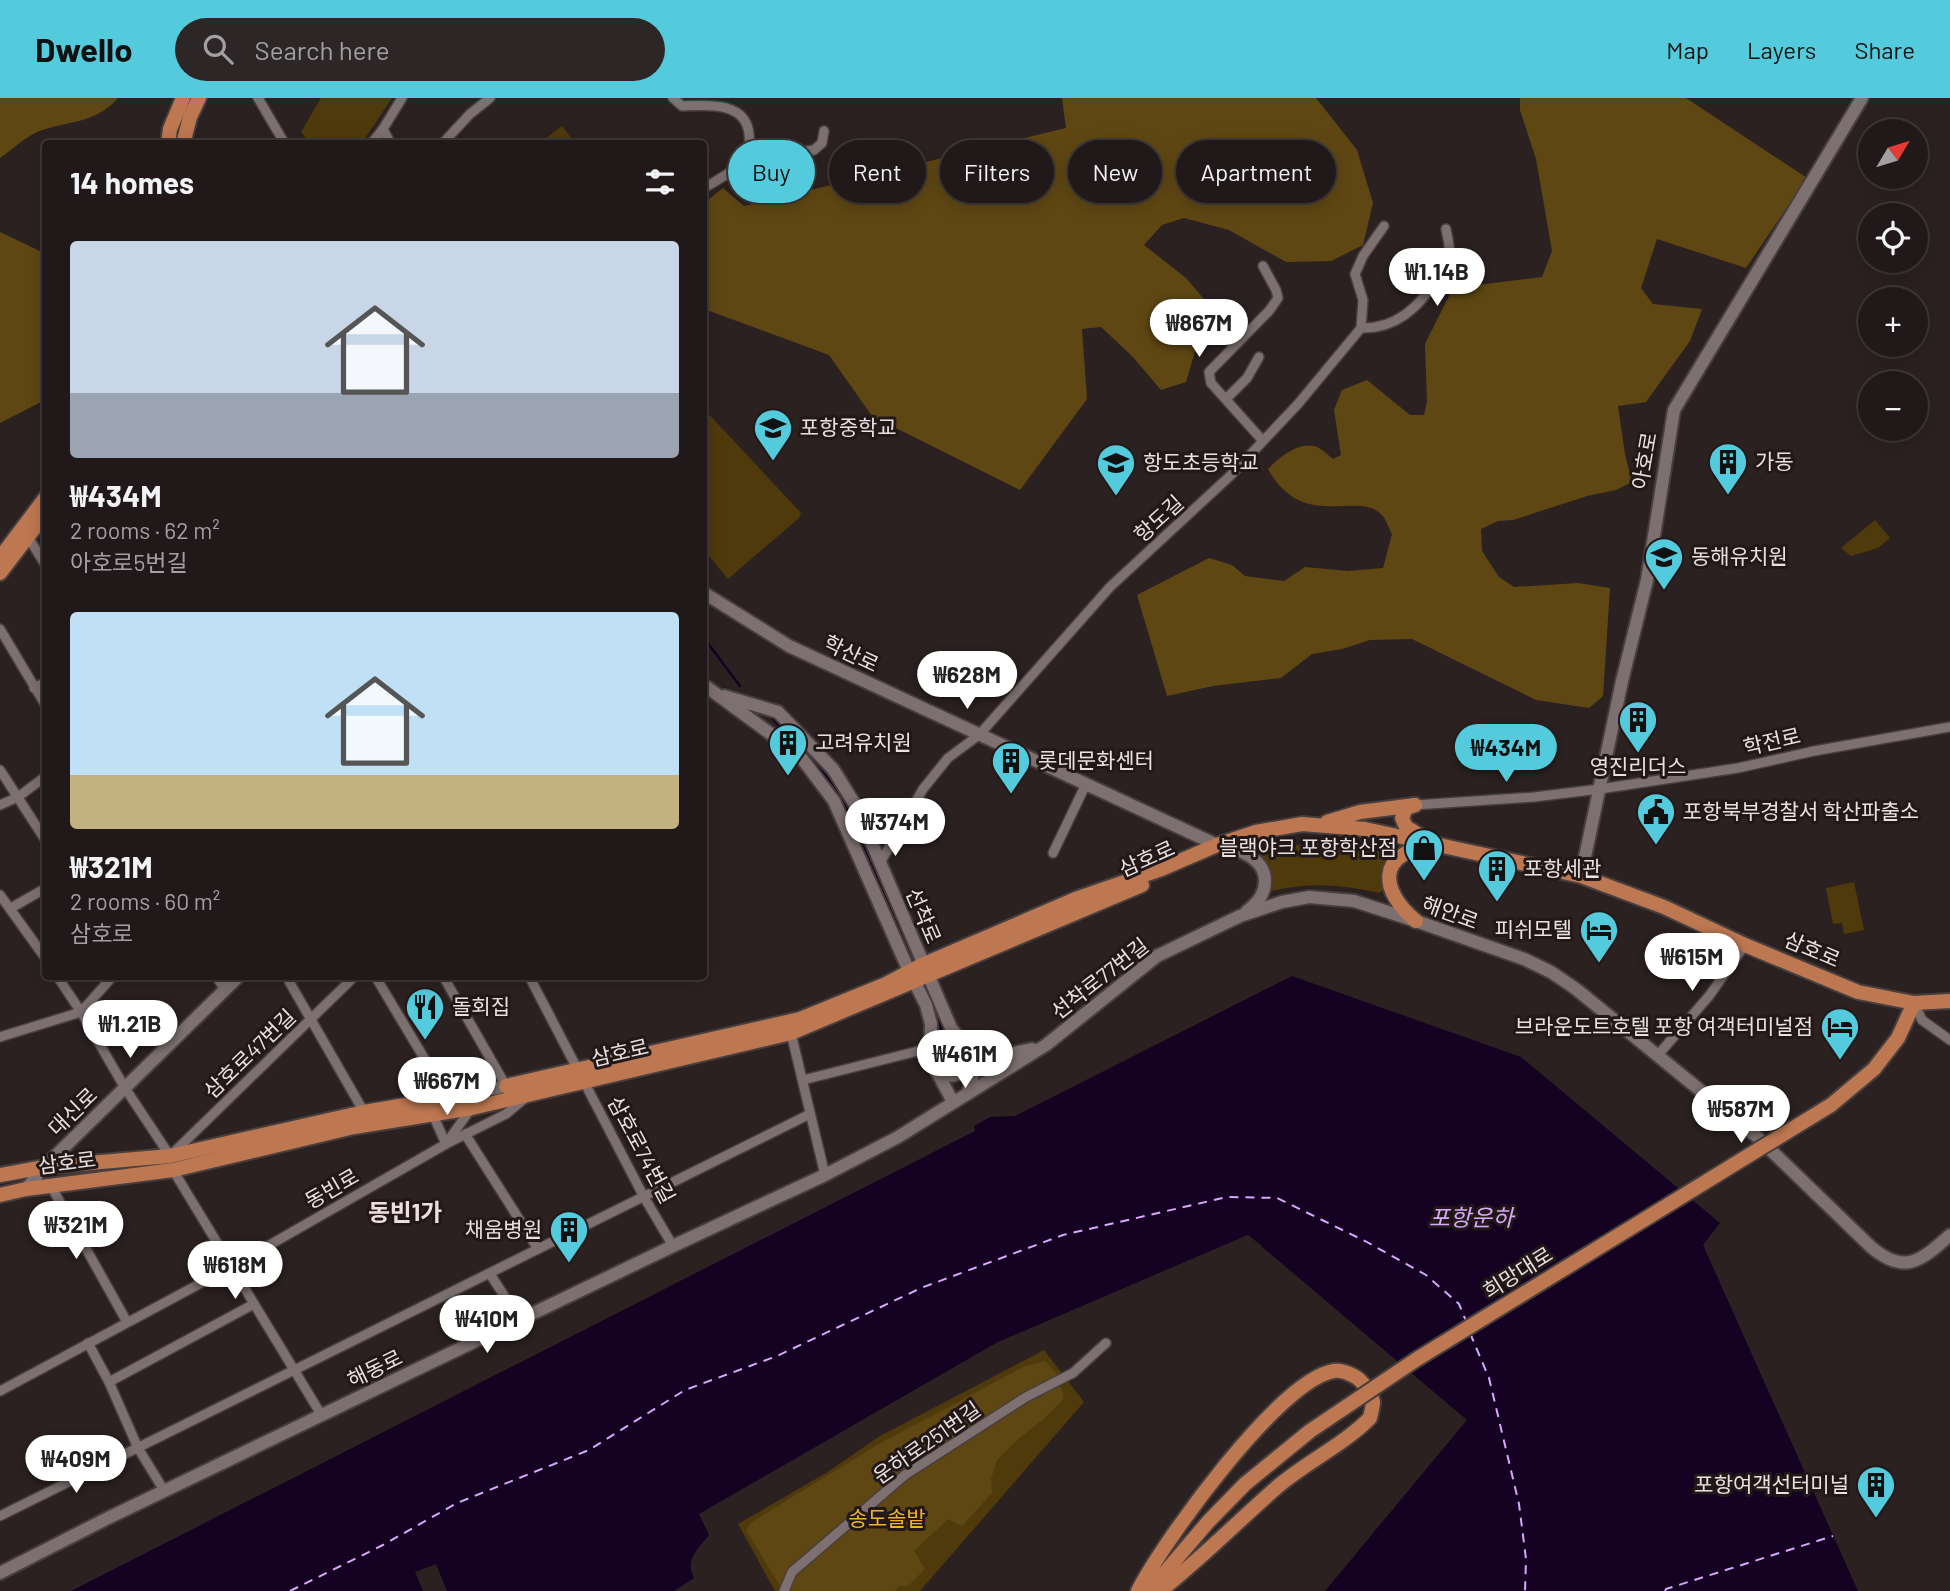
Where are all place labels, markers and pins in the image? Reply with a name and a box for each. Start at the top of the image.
pin: ₩1.14B [1380,248,1494,308]
pin: ₩867M [1150,300,1248,359]
school or university icon: 포항중학교 [752,407,794,462]
place label: 포항중학교 [800,414,897,439]
building icon: 가동 [1707,441,1749,496]
school or university icon: 항도초등학교 [1095,442,1137,497]
place label: 가동 [1755,448,1794,473]
place label: 항도초등학교 [1143,449,1259,474]
school or university icon: 동해유치원 [1643,536,1685,591]
place label: 동해유치원 [1691,543,1788,568]
pin: ₩628M [918,652,1016,711]
building icon: 영진리더스 [1617,699,1659,754]
building icon: 고려유치원 [767,722,809,777]
pin: ₩434M [1457,724,1555,784]
place label: 고려유치원 [815,729,912,754]
building icon: 롯데문화센터 [990,740,1032,795]
place label: 롯데문화센터 [1038,747,1154,772]
place label: 영진리더스 [1590,753,1686,778]
public building icon: 포항북부경찰서 학산파출소 [1635,791,1677,846]
pin: ₩374M [846,798,944,858]
place label: 포항북부경찰서 학산파출소 [1683,798,1919,823]
shop icon: 블랙야크 포항학산점 [1403,827,1445,882]
place label: 블랙야크 포항학산점 [1219,834,1397,859]
building icon: 포항세관 [1476,848,1518,903]
place label: 포항세관 [1524,855,1601,880]
hotel icon: 피쉬모텔 [1578,909,1620,964]
place label: 피쉬모텔 [1495,916,1572,941]
pin: ₩615M [1643,934,1741,993]
restaurant icon: 돌회집 [404,986,446,1041]
place label: 돌회집 [452,993,510,1018]
pin: ₩1.21B [73,1000,187,1060]
hotel icon: 브라운도트호텔 포항 여객터미널점 [1819,1006,1861,1061]
place label: 브라운도트호텔 포항 여객터미널점 [1515,1013,1813,1038]
pin: ₩461M [916,1030,1014,1090]
pin: ₩667M [398,1058,496,1117]
pin: ₩587M [1692,1086,1790,1145]
pin: ₩321M [27,1202,125,1261]
building icon: 채움병원 [548,1209,590,1264]
place label: 채움병원 [465,1216,542,1241]
pin: ₩618M [186,1242,284,1301]
pin: ₩410M [438,1296,536,1355]
pin: ₩409M [27,1436,125,1495]
building icon: 포항여객선터미널 [1855,1464,1897,1519]
place label: 포항여객선터미널 [1694,1471,1849,1496]

